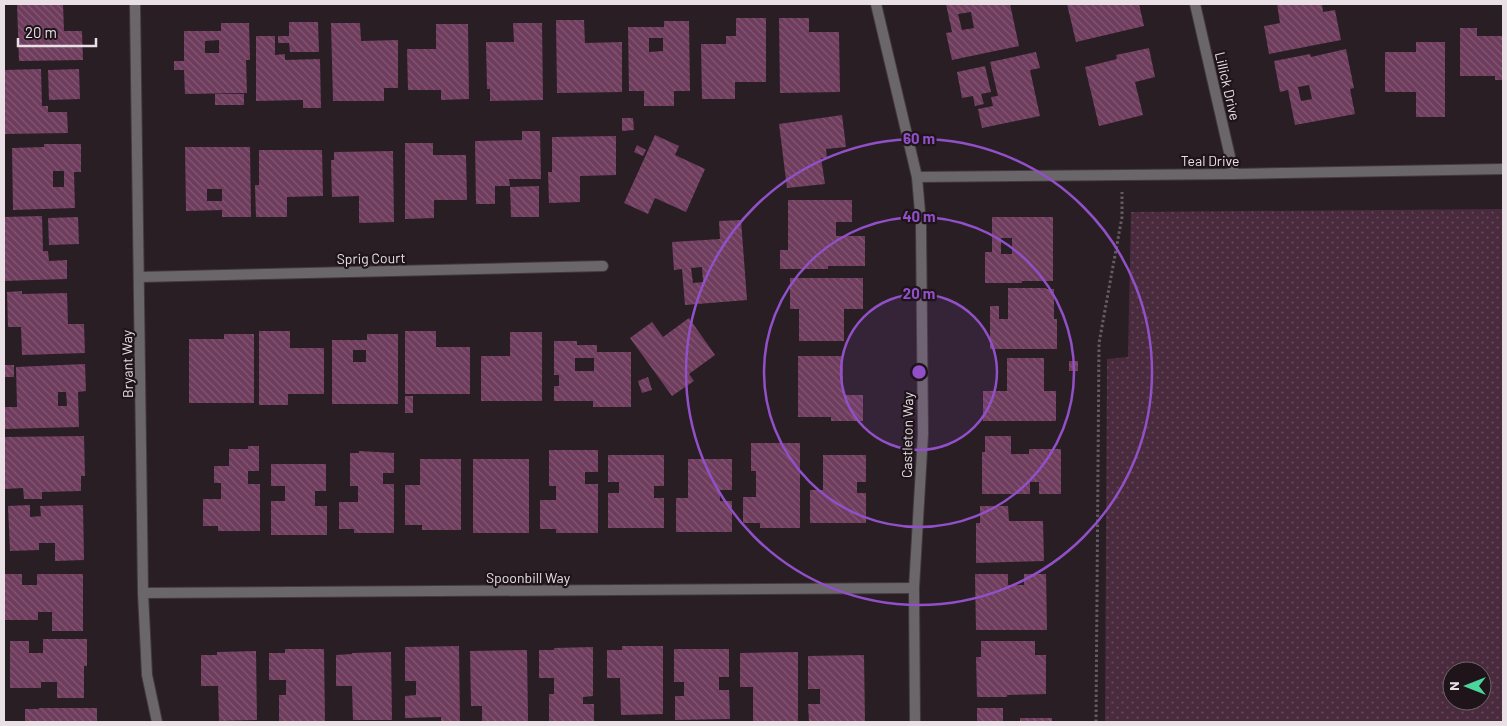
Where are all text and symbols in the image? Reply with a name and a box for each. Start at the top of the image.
scale bar [18,15,95,47]
text: 20 m [25,23,57,41]
street label: Lillick Drive [1212,50,1244,122]
text: 60 m [903,129,935,147]
street label: Teal Drive [1181,152,1239,169]
text: 40 m [902,207,936,225]
street label: Sprig Court [336,249,406,267]
text: 20 m [903,284,935,302]
street label: Bryant Way [118,329,136,398]
centre of rings [910,363,928,381]
street label: Castleton Way [898,391,916,478]
street label: Spoonbill Way [486,569,571,586]
north arrow [1442,661,1492,711]
text: N [1445,681,1462,691]

